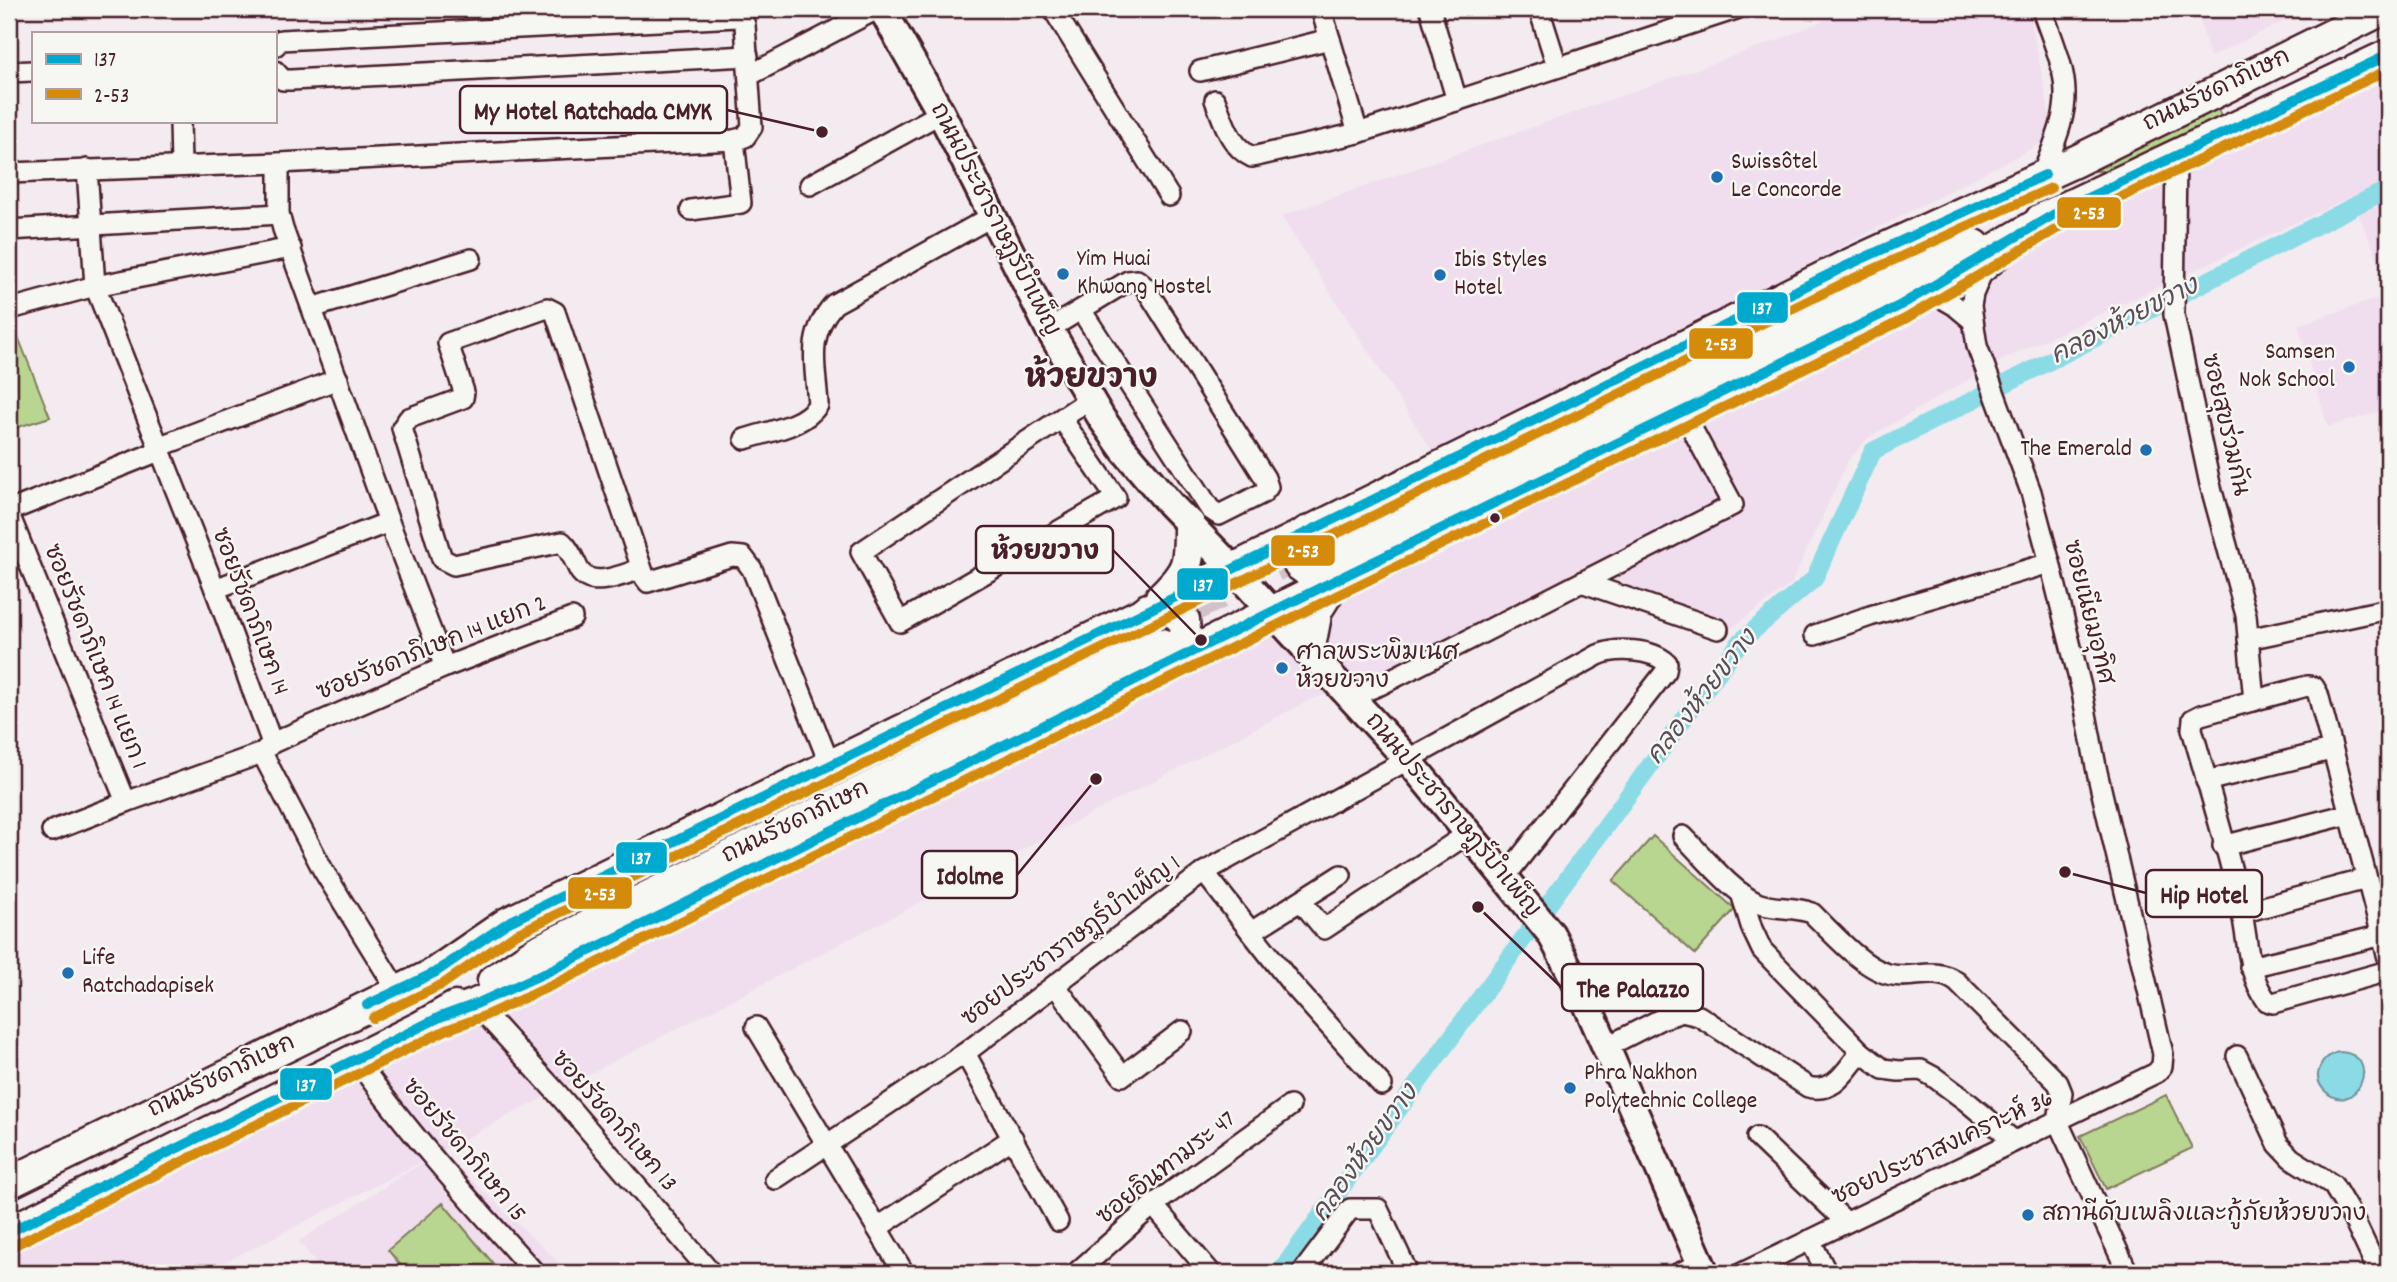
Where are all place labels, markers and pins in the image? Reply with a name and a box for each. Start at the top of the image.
callout: My Hotel Ratchada CMYK [460,86,727,133]
place label: Swissôtel Le Concorde [1731,146,1842,208]
marker: Swissôtel Le Concorde [1709,169,1725,185]
place label: Yim Huai Khwang Hostel [1077,243,1211,305]
place label: Ibis Styles Hotel [1454,244,1547,306]
marker: Yim Huai Khwang Hostel [1055,266,1071,282]
marker: Ibis Styles Hotel [1432,267,1448,283]
place label: Samsen Nok School [2239,336,2335,398]
marker: Samsen Nok School [2341,359,2357,375]
place label: The Emerald [2020,433,2132,467]
marker: The Emerald [2138,442,2154,458]
unlabelled marker [1488,511,1502,525]
callout: ห้วยขวาง [976,526,1113,573]
place label: ศาลพระพิฆเนศ ห้วยขวาง [1296,637,1460,699]
marker: ศาลพระพิฆเนศ ห้วยขวาง [1274,660,1290,676]
callout: Idolme [922,851,1017,898]
callout: Hip Hotel [2146,870,2262,917]
place label: Life Ratchadapisek [82,942,214,1004]
callout: The Palazzo [1562,964,1703,1011]
marker: Life Ratchadapisek [60,965,76,981]
place label: Phra Nakhon Polytechnic College [1584,1057,1757,1119]
marker: Phra Nakhon Polytechnic College [1562,1080,1578,1096]
place label: สถานีดับเพลิงและกู้ภัยห้วยขวาง [2042,1197,2366,1232]
marker: สถานีดับเพลิงและกู้ภัยห้วยขวาง [2020,1207,2036,1223]

